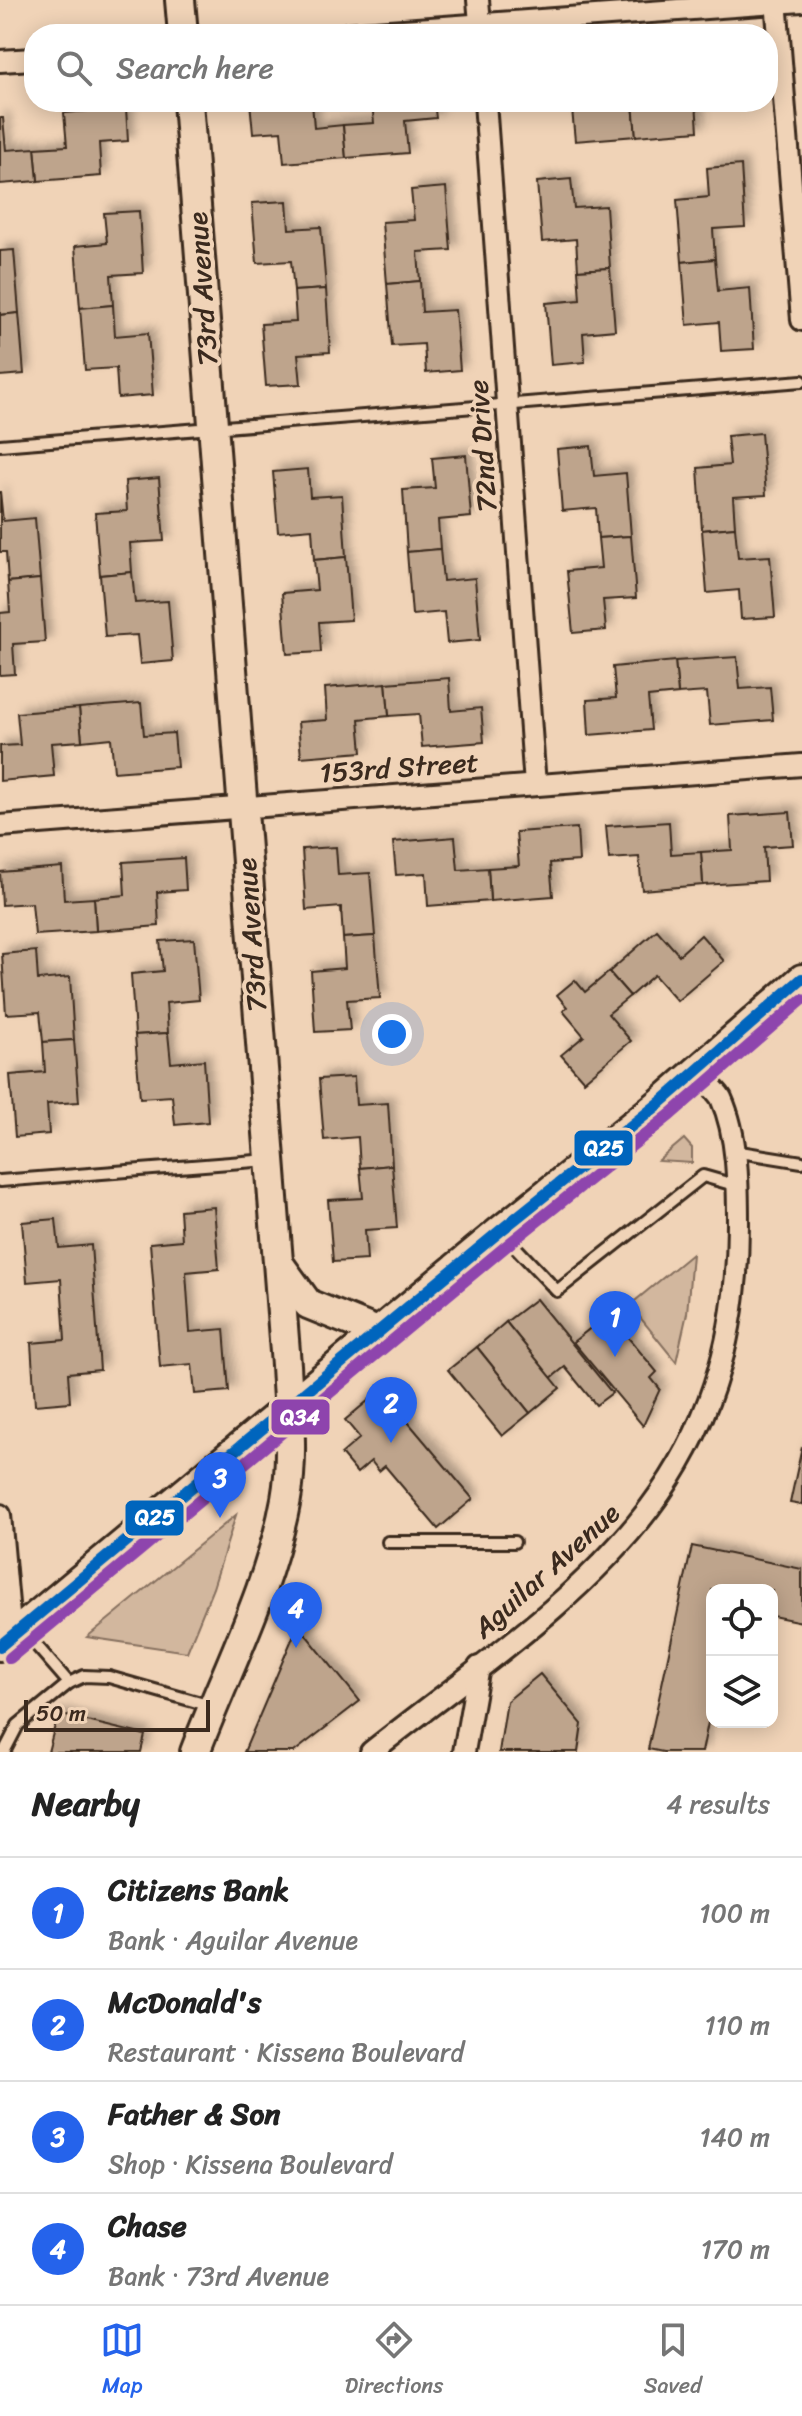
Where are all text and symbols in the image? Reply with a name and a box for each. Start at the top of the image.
search box [24,24,778,112]
text: Search here [116,41,274,95]
icon: search [52,46,96,90]
street label: 73rd Avenue [173,210,232,368]
street label: 72nd Drive [453,378,512,514]
street label: 153rd Street [318,737,480,797]
street label: 73rd Avenue [222,856,281,1014]
your location [372,1014,412,1054]
line badge: Q25 [573,1129,634,1167]
text: Q25 [584,1129,625,1168]
pin: 1 [589,1291,641,1357]
pin: 2 [365,1377,417,1443]
line badge: Q34 [270,1398,331,1436]
text: Q34 [280,1398,320,1437]
pin: 3 [194,1452,246,1518]
street label: Aguilar Avenue [460,1490,632,1651]
text: Q25 [135,1498,176,1537]
line badge: Q25 [124,1499,185,1537]
pin: 4 [270,1582,322,1648]
map controls [706,1584,778,1728]
button: locate [706,1584,778,1656]
button: layers [706,1656,778,1728]
text: 50 m [36,1694,86,1733]
scale bar [24,1696,210,1732]
text: Nearby [32,1774,140,1834]
text: 4 results [666,1781,770,1827]
text: Citizens Bank [108,1863,289,1917]
text: 1 [52,1890,64,1936]
text: 100 m [699,1890,770,1936]
text: Bank · Aguilar Avenue [108,1917,358,1963]
text: McDonald's [108,1975,261,2029]
text: 2 [50,2002,66,2048]
text: 110 m [705,2002,770,2048]
text: Restaurant · Kissena Boulevard [108,2029,464,2075]
text: Father & Son [108,2087,280,2141]
text: 3 [51,2114,65,2160]
text: 140 m [699,2114,770,2160]
text: Shop · Kissena Boulevard [108,2141,393,2187]
text: Chase [108,2199,187,2253]
text: 4 [50,2226,66,2272]
text: 170 m [701,2226,770,2272]
text: Bank · 73rd Avenue [108,2253,329,2299]
tab: Map [100,2318,144,2405]
tab: Directions [345,2318,443,2405]
tab: Saved [644,2318,702,2405]

